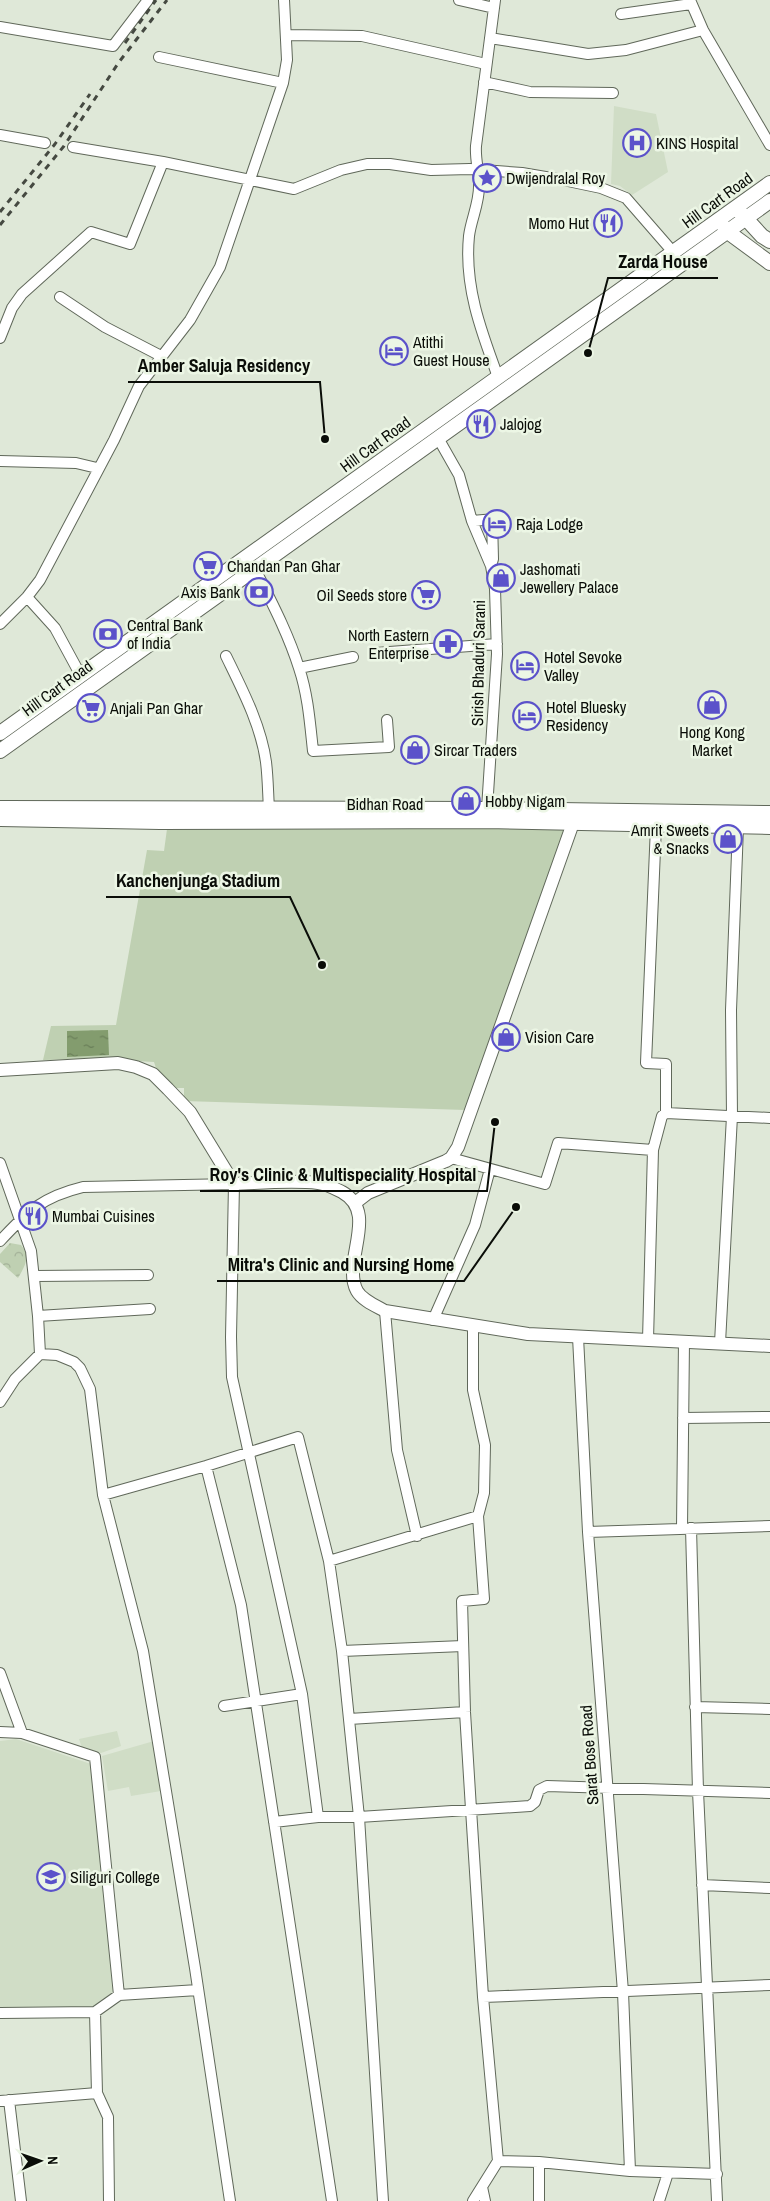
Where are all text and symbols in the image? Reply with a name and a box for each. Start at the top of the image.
hospital icon: KINS Hospital [622,128,652,158]
place label: KINS Hospital [656,132,738,154]
place icon: Dwijendralal Roy [472,163,502,193]
place label: Dwijendralal Roy [506,167,606,189]
street label: Hill Cart Road [677,167,757,233]
restaurant icon: Momo Hut [593,208,623,238]
place label: Momo Hut [528,212,589,234]
callout: Zarda House [608,245,718,278]
text: Zarda House [618,249,708,274]
place label: Atithi Guest House [412,331,490,371]
hotel icon: Atithi Guest House [379,336,409,366]
callout: Amber Saluja Residency [128,349,320,382]
text: Amber Saluja Residency [138,353,311,378]
restaurant icon: Jalojog [466,409,496,439]
street label: Hill Cart Road [335,411,415,477]
place label: Jalojog [500,413,542,435]
hotel icon: Raja Lodge [482,509,512,539]
place label: Raja Lodge [516,513,583,535]
supermarket icon: Chandan Pan Ghar [193,551,223,581]
place label: Chandan Pan Ghar [227,555,341,577]
place label: Jashomati Jewellery Palace [520,558,618,598]
shop icon: Jashomati Jewellery Palace [486,563,516,593]
bank icon: Axis Bank [244,577,274,607]
supermarket icon: Oil Seeds store [411,580,441,610]
place label: Axis Bank [180,581,240,603]
place label: Oil Seeds store [317,584,407,606]
street label: Sirish Bhaduri Sarani [466,600,490,726]
place label: Central Bank of India [127,614,203,654]
bank icon: Central Bank of India [93,619,123,649]
place label: North Eastern Enterprise [348,624,429,664]
pharmacy icon: North Eastern Enterprise [433,629,463,659]
place label: Hotel Sevoke Valley [544,646,622,686]
hotel icon: Hotel Sevoke Valley [510,651,540,681]
street label: Hill Cart Road [17,655,97,721]
shop icon: Hong Kong Market [697,690,727,720]
supermarket icon: Anjali Pan Ghar [76,693,106,723]
place label: Hotel Bluesky Residency [546,696,627,736]
place label: Anjali Pan Ghar [109,697,203,719]
hotel icon: Hotel Bluesky Residency [512,701,542,731]
place label: Hong Kong Market [679,721,746,761]
shop icon: Sircar Traders [400,735,430,765]
place label: Sircar Traders [434,739,517,761]
shop icon: Hobby Nigam [451,786,481,816]
place label: Hobby Nigam [485,790,565,812]
street label: Bidhan Road [347,793,423,815]
place label: Amrit Sweets & Snacks [630,819,709,859]
shop icon: Amrit Sweets & Snacks [713,824,743,854]
callout: Kanchenjunga Stadium [106,864,290,897]
text: Kanchenjunga Stadium [116,868,280,893]
shop icon: Vision Care [491,1022,521,1052]
place label: Vision Care [525,1026,594,1048]
callout: Roy's Clinic & Multispeciality Hospital [200,1158,487,1191]
text: Roy's Clinic & Multispeciality Hospital [210,1162,476,1187]
restaurant icon: Mumbai Cuisines [18,1201,48,1231]
place label: Mumbai Cuisines [52,1205,155,1227]
callout: Mitra's Clinic and Nursing Home [217,1248,464,1281]
text: Mitra's Clinic and Nursing Home [228,1252,454,1277]
street label: Sarat Bose Road [575,1704,603,1806]
school or university icon: Siliguri College [36,1862,66,1892]
place label: Siliguri College [70,1866,160,1888]
north arrow [15,2136,65,2186]
text: N [44,2156,62,2165]

